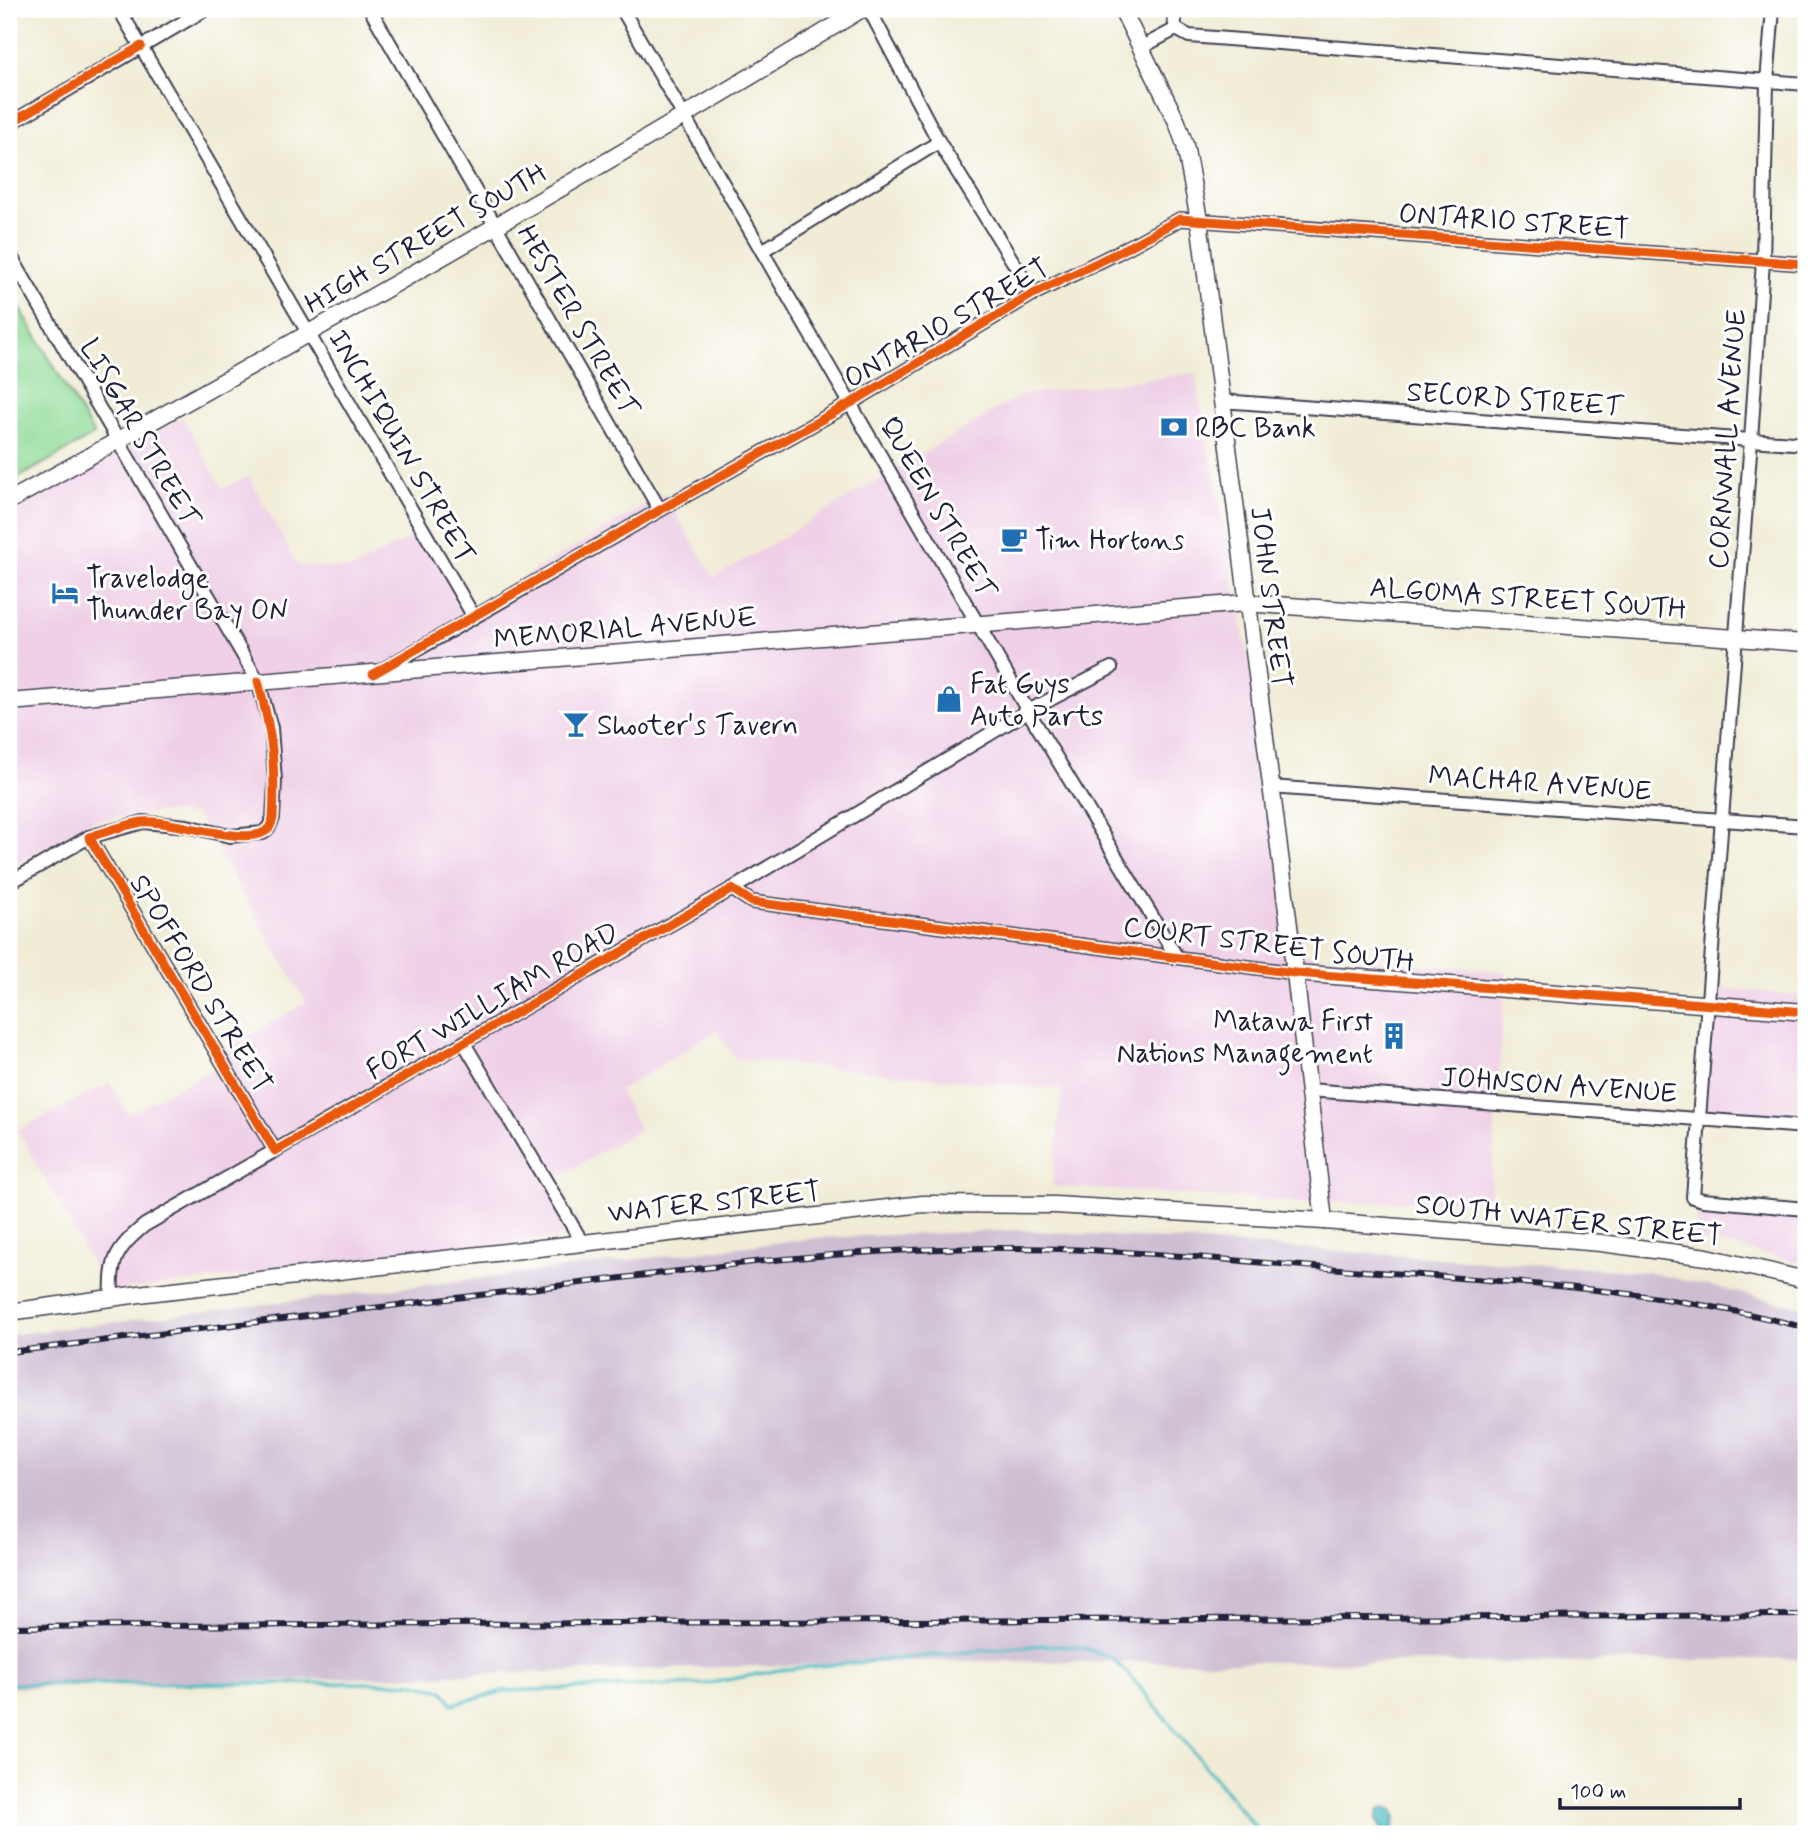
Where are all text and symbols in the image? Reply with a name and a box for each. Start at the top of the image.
street label: HIGH STREET SOUTH [298,155,554,324]
street label: ONTARIO STREET [1397,196,1630,249]
street label: HESTER STREET [507,219,647,425]
street label: ONTARIO STREET [838,250,1057,398]
street label: CORNWALL AVENUE [1701,308,1756,570]
street label: INCHIQUIN STREET [319,323,483,571]
street label: LISGAR STREET [70,332,208,535]
street label: SECORD STREET [1405,374,1625,427]
street label: QUEEN STREET [870,411,1004,607]
place label: RBC Bank [1195,411,1316,448]
bank icon: RBC Bank [1159,412,1189,442]
street label: JOHN STREET [1240,505,1299,690]
place label: Tim Hortons [1035,523,1184,560]
cafe icon: Tim Hortons [999,524,1029,554]
place label: Travelodge Thunder Bay ON [86,561,289,630]
street label: ALGOMA STREET SOUTH [1368,570,1687,629]
hotel icon: Travelodge Thunder Bay ON [50,578,80,608]
street label: MEMORIAL AVENUE [492,600,758,659]
place label: Fat Guys Auto Parts [970,667,1103,736]
shop icon: Fat Guys Auto Parts [934,684,964,714]
place label: Shooter's Tavern [597,708,798,745]
bar icon: Shooter's Tavern [561,709,591,739]
street label: MACHAR AVENUE [1427,758,1653,811]
street label: SPOFFORD STREET [120,868,280,1100]
street label: COURT STREET SOUTH [1121,909,1417,982]
street label: FORT WILLIAM ROAD [360,915,626,1090]
place label: Matawa First Nations Management [1117,1004,1374,1076]
building icon: Matawa First Nations Management [1379,1021,1409,1051]
street label: JOHNSON AVENUE [1439,1060,1678,1113]
street label: WATER STREET [606,1174,823,1233]
street label: SOUTH WATER STREET [1414,1187,1724,1256]
scale bar [1560,1766,1740,1810]
text: 100 m [1570,1778,1626,1806]

